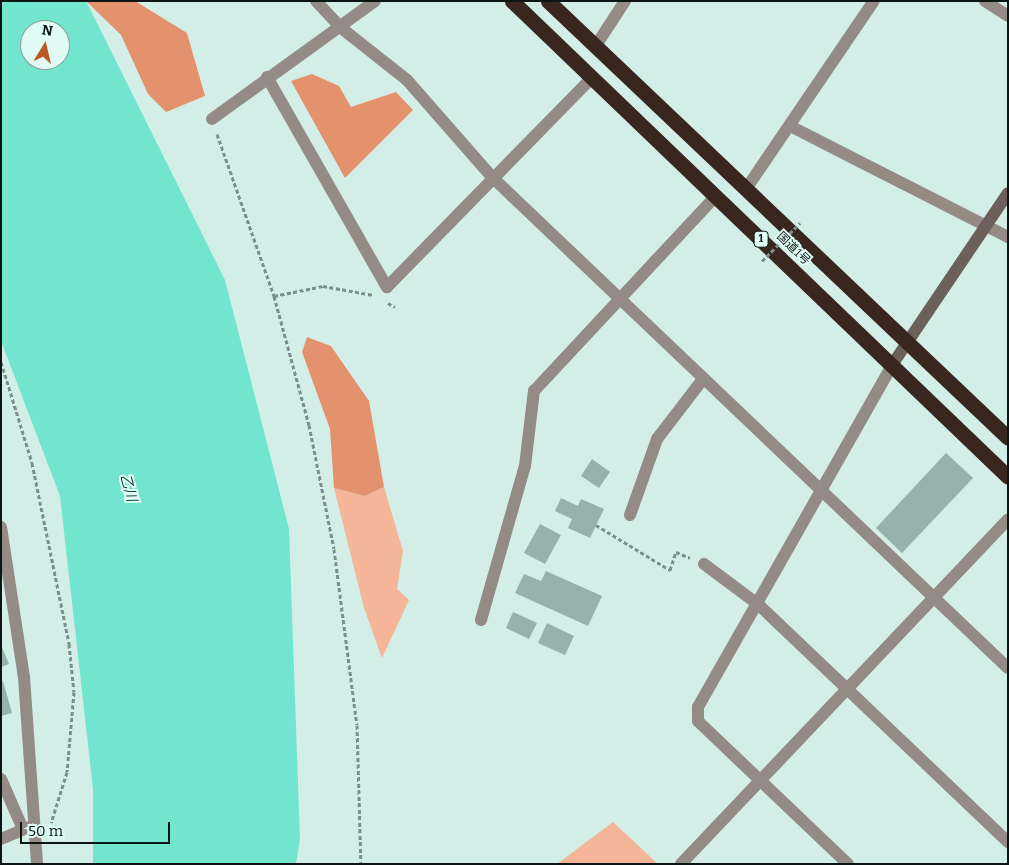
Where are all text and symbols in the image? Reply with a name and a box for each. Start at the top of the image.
north arrow [20,20,70,70]
text: N [41,21,54,40]
road number: 1 [754,230,768,248]
street label: 国道1号 [773,230,813,268]
water label: 乙川 [116,472,140,504]
scale bar [22,812,172,844]
text: 50 m [28,822,63,840]

